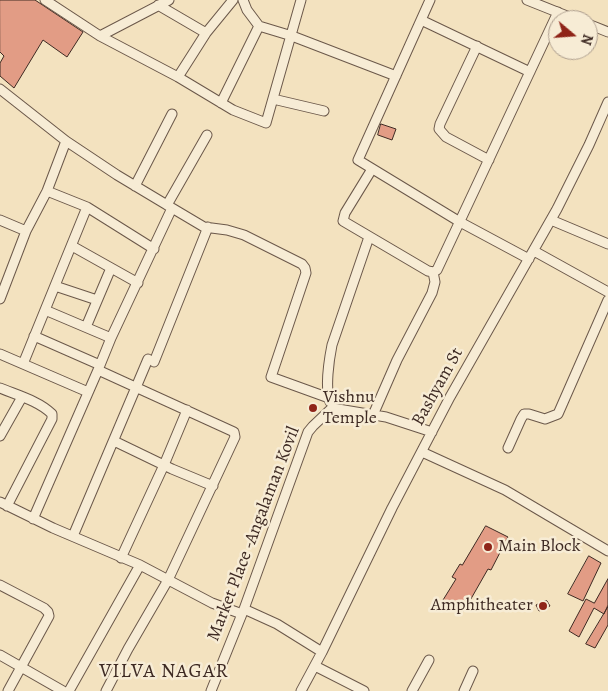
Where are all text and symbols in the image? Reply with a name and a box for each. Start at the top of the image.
north arrow [548,10,598,60]
text: N [576,32,597,47]
street label: Bashyam St [408,344,468,430]
place label: Vishnu Temple [323,387,377,429]
marker: Vishnu Temple [307,402,319,414]
street label: Market Place -Angalaman Kovil [203,424,305,644]
place label: Main Block [498,536,581,558]
marker: Main Block [482,541,494,553]
place label: Amphitheater [431,595,533,617]
marker: Amphitheater [537,600,549,612]
district label: VILVA NAGAR [98,660,230,684]

